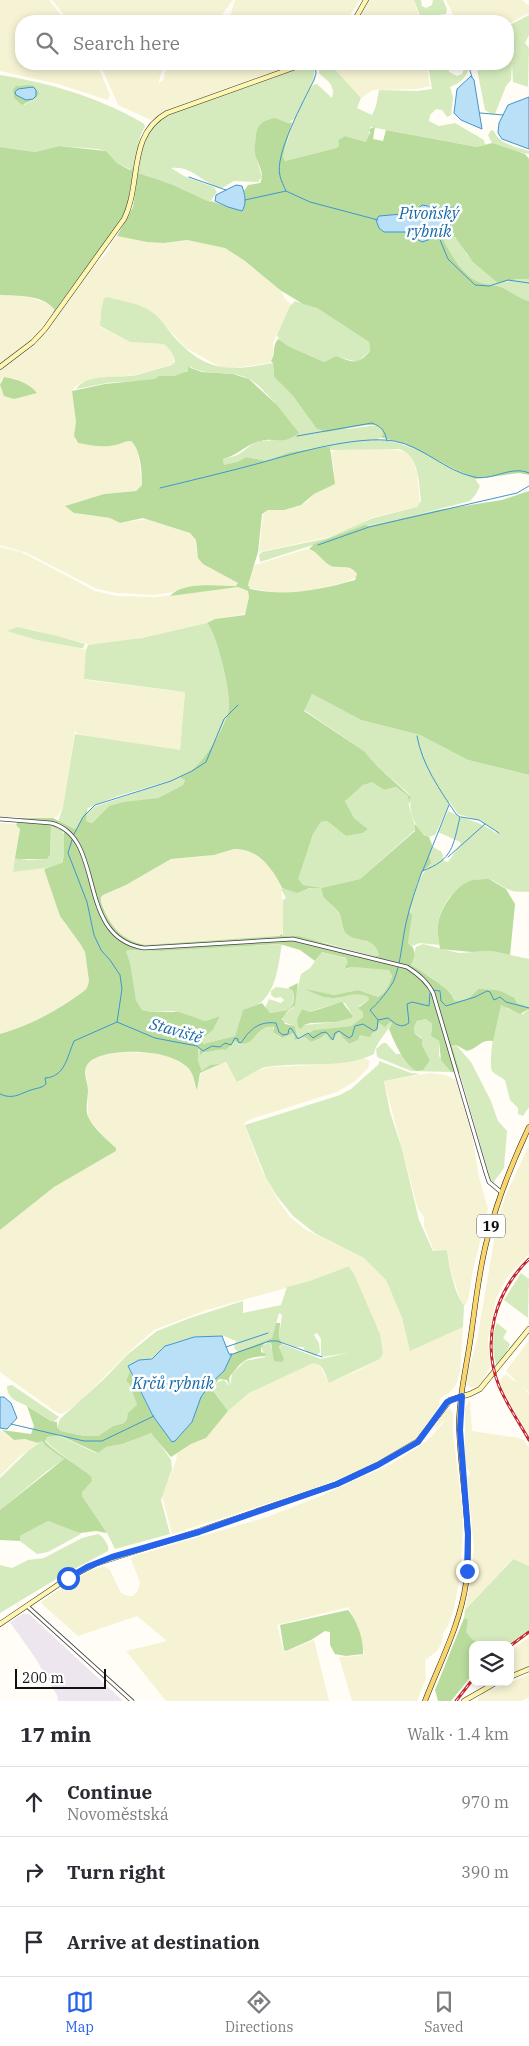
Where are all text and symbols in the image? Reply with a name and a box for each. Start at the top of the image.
search box [15,15,514,70]
icon: search [33,29,61,57]
text: Search here [73,31,180,55]
water label: Pivoňský rybník [398,203,461,241]
water label: Staviště [147,1013,205,1047]
road number: 19 [477,1214,505,1238]
water label: Krčů rybník [131,1373,214,1393]
route end [456,1560,479,1583]
route start [57,1567,80,1590]
map controls [469,1641,514,1686]
button: layers [469,1641,514,1686]
scale bar [15,1666,106,1689]
text: 200 m [22,1669,64,1687]
text: 17 min [20,1720,91,1748]
text: Walk · 1.4 km [407,1724,509,1744]
text: Continue [67,1780,152,1804]
icon: ahead [20,1788,48,1816]
text: 970 m [461,1792,509,1812]
text: Novoměstská [67,1804,169,1824]
icon: right [20,1858,48,1886]
text: Turn right [67,1860,165,1884]
text: 390 m [461,1862,509,1882]
icon: arrive [20,1928,48,1956]
text: Arrive at destination [67,1930,260,1954]
tab: Map [66,1988,94,2036]
tab: Directions [225,1988,293,2036]
tab: Saved [424,1988,463,2036]

